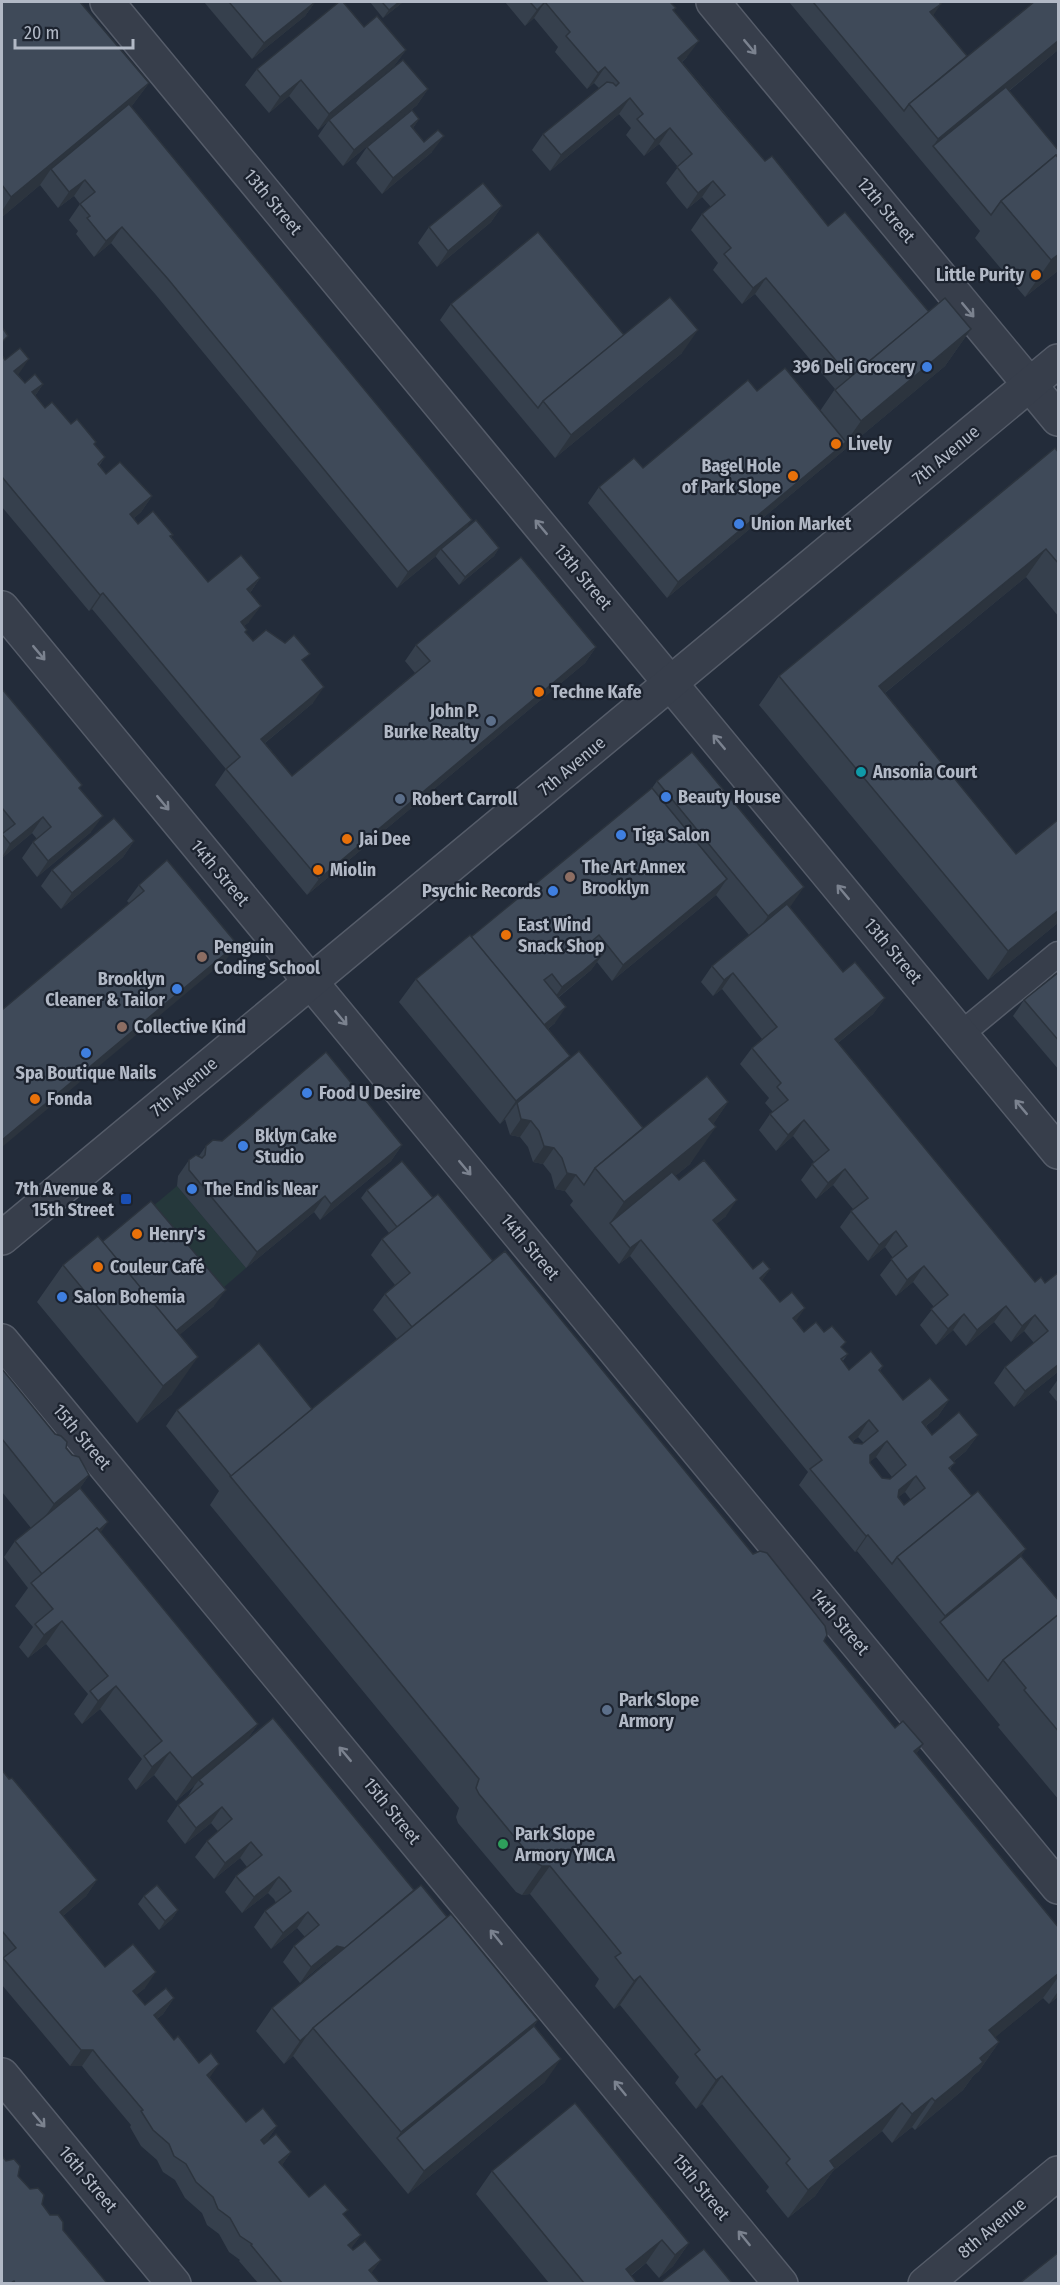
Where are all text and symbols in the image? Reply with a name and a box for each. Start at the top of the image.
scale bar [15,12,134,50]
text: 20 m [24,22,59,44]
one-way arrow [744,38,757,54]
street label: 13th Street [239,165,307,239]
street label: 12th Street [852,173,920,247]
place label: Little Purity [936,264,1024,286]
marker: Little Purity [1029,268,1043,282]
one-way arrow [962,302,975,318]
place label: 396 Deli Grocery [792,356,915,378]
marker: 396 Deli Grocery [920,360,934,374]
street label: 7th Avenue [908,420,984,489]
place label: Lively [848,433,892,455]
marker: Lively [829,437,843,451]
place label: Bagel Hole of Park Slope [682,455,781,498]
marker: Bagel Hole of Park Slope [786,469,800,483]
place label: Union Market [751,513,852,535]
marker: Union Market [732,517,746,531]
one-way arrow [535,519,548,535]
street label: 13th Street [549,540,617,614]
one-way arrow [32,645,45,661]
place label: Techne Kafe [551,681,642,703]
marker: Techne Kafe [532,685,546,699]
place label: John P. Burke Realty [384,700,479,743]
marker: John P. Burke Realty [484,714,498,728]
street label: 7th Avenue [534,731,610,800]
one-way arrow [713,734,726,750]
place label: Ansonia Court [872,761,978,783]
marker: Ansonia Court [854,765,868,779]
place label: Beauty House [678,786,781,808]
place label: Robert Carroll [412,788,517,810]
marker: Beauty House [659,790,673,804]
marker: Robert Carroll [393,792,407,806]
one-way arrow [156,795,170,810]
place label: Tiga Salon [633,824,710,846]
place label: Jai Dee [358,828,411,850]
marker: Tiga Salon [614,828,628,842]
marker: Jai Dee [340,832,354,846]
street label: 14th Street [186,835,254,911]
place label: The Art Annex Brooklyn [582,856,686,899]
place label: Miolin [330,859,376,881]
marker: Miolin [311,863,325,877]
marker: The Art Annex Brooklyn [563,870,577,884]
place label: Psychic Records [422,880,541,902]
marker: Psychic Records [546,884,560,898]
one-way arrow [837,884,850,900]
place label: East Wind Snack Shop [518,914,605,957]
street label: 13th Street [859,914,927,988]
marker: East Wind Snack Shop [499,928,513,942]
place label: Penguin Coding School [214,936,320,979]
marker: Penguin Coding School [195,950,209,964]
place label: Brooklyn Cleaner & Tailor [45,968,165,1011]
marker: Brooklyn Cleaner & Tailor [170,982,184,996]
one-way arrow [334,1010,348,1025]
place label: Collective Kind [134,1016,246,1038]
marker: Collective Kind [115,1020,129,1034]
marker: Spa Boutique Nails [79,1046,93,1060]
street label: 7th Avenue [146,1052,222,1121]
place label: Spa Boutique Nails [16,1062,157,1084]
place label: Food U Desire [319,1082,421,1104]
marker: Food U Desire [300,1086,314,1100]
place label: Fonda [47,1088,92,1110]
marker: Fonda [28,1092,42,1106]
one-way arrow [1015,1099,1028,1115]
place label: Bklyn Cake Studio [255,1125,337,1168]
marker: Bklyn Cake Studio [236,1139,250,1153]
one-way arrow [458,1160,472,1175]
place label: 7th Avenue & 15th Street [16,1178,115,1221]
place label: The End is Near [204,1178,318,1200]
marker: The End is Near [185,1182,199,1196]
marker: 7th Avenue & 15th Street [119,1192,133,1206]
street label: 14th Street [496,1209,564,1285]
place label: Henry's [149,1223,205,1245]
marker: Henry's [130,1227,144,1241]
place label: Couleur Café [110,1256,205,1278]
marker: Couleur Café [91,1260,105,1274]
place label: Salon Bohemia [74,1286,185,1308]
marker: Salon Bohemia [55,1290,69,1304]
street label: 15th Street [48,1400,116,1474]
street label: 14th Street [806,1584,874,1660]
place label: Park Slope Armory [618,1689,699,1732]
marker: Park Slope Armory [600,1703,614,1717]
one-way arrow [339,1747,352,1763]
street label: 15th Street [359,1773,425,1849]
place label: Park Slope Armory YMCA [514,1823,615,1866]
marker: Park Slope Armory YMCA [496,1837,510,1851]
one-way arrow [489,1929,502,1945]
one-way arrow [613,2080,626,2096]
one-way arrow [32,2112,45,2128]
street label: 16th Street [54,2141,122,2217]
street label: 15th Street [668,2149,734,2225]
street label: 8th Avenue [953,2193,1031,2263]
one-way arrow [737,2230,750,2246]

